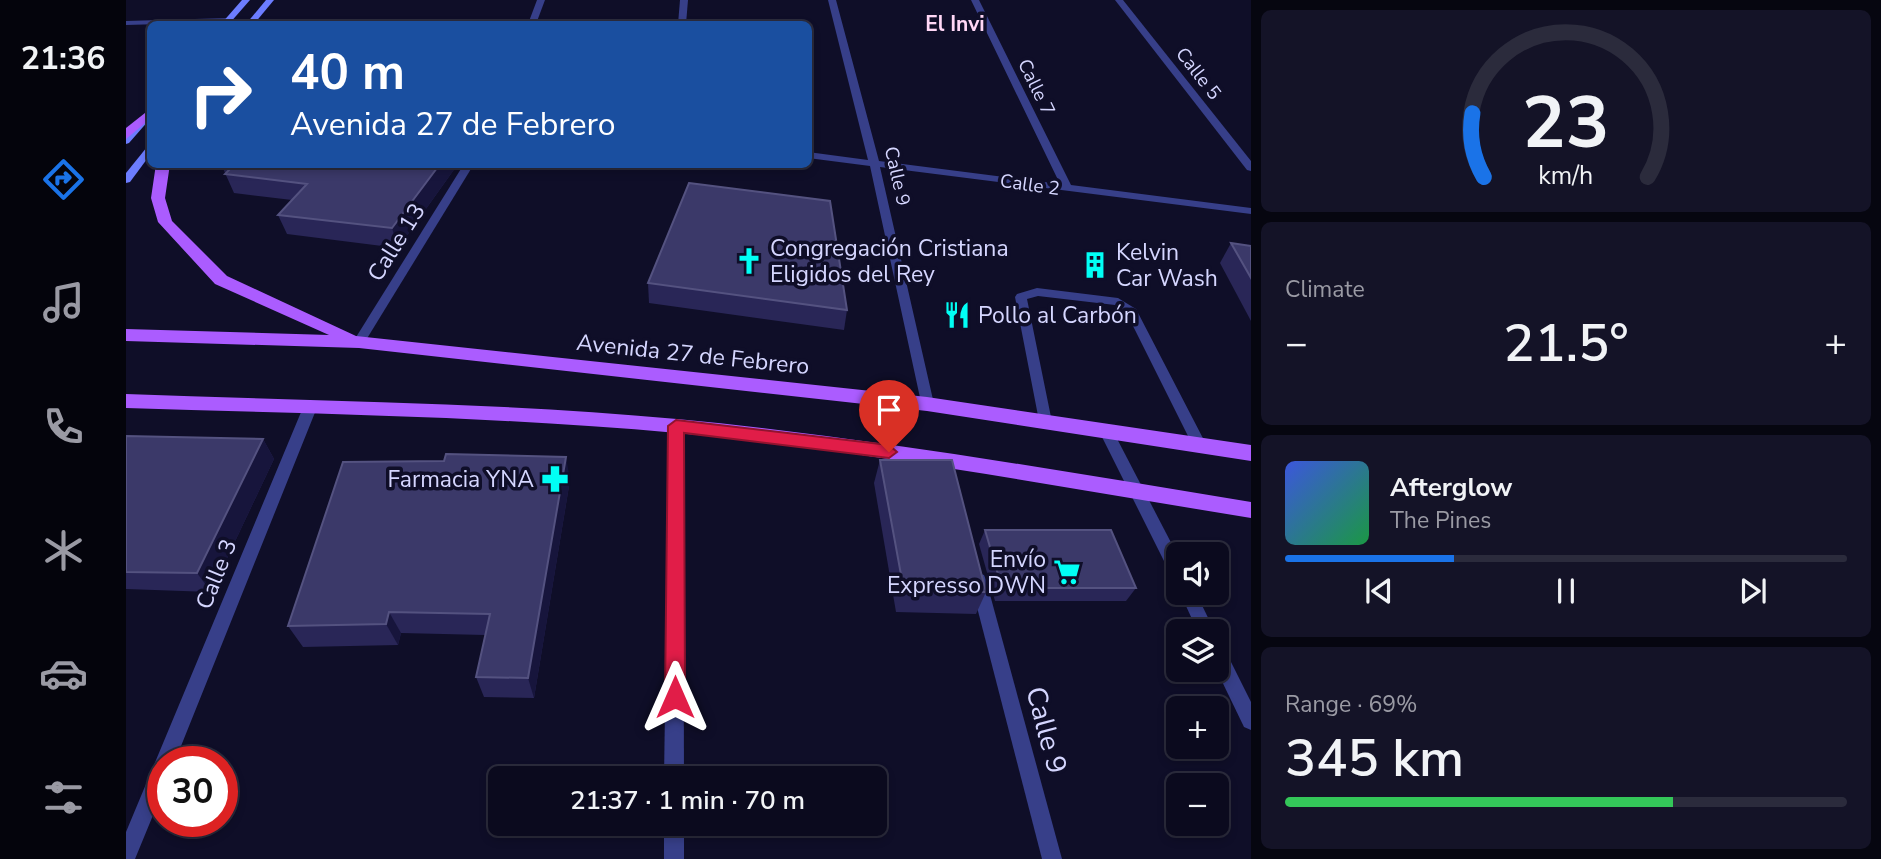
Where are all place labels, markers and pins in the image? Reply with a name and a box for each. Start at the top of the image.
place label: Congregación Cristiana Eligidos del Rey [770,233,1009,290]
place label: Kelvin Car Wash [1116,237,1218,294]
church icon: Congregación Cristiana Eligidos del Rey [734,246,764,276]
building icon: Kelvin Car Wash [1080,250,1110,280]
restaurant icon: Pollo al Carbón [942,300,972,330]
place label: Pollo al Carbón [978,300,1137,331]
pin [859,380,919,452]
place label: Farmacia YNA [388,464,534,495]
pharmacy icon: Farmacia YNA [540,464,570,494]
place label: Envío Expresso DWN [887,544,1046,601]
supermarket icon: Envío Expresso DWN [1052,557,1082,587]

